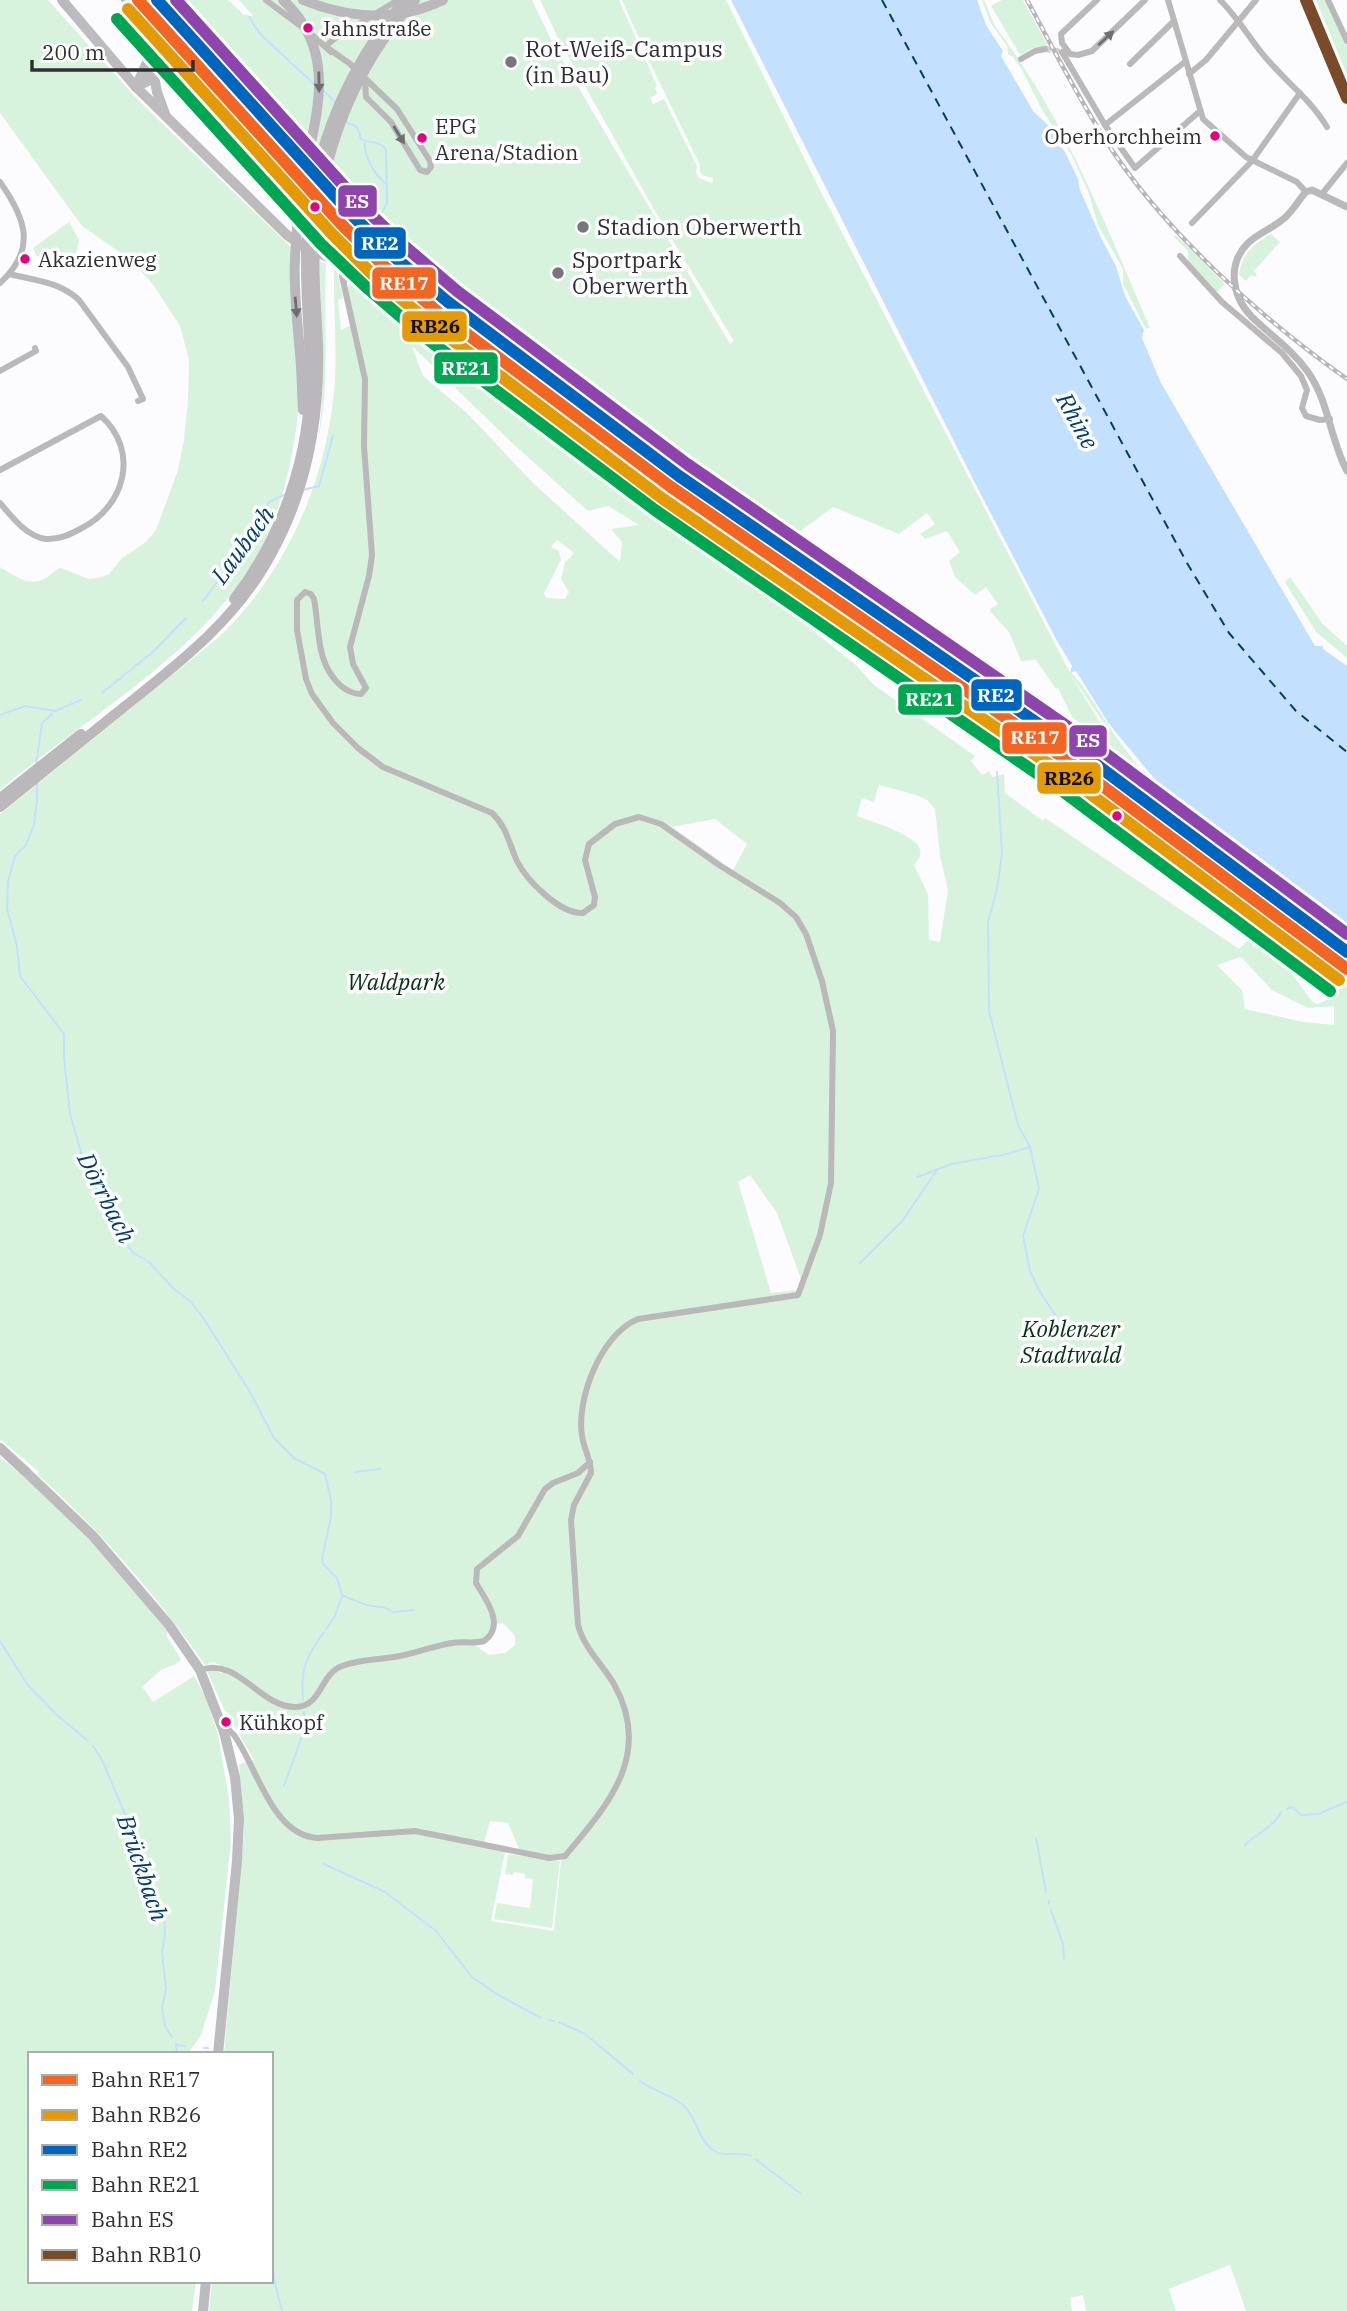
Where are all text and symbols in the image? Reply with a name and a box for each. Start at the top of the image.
place label: Jahnstraße [321,14,431,42]
marker: Jahnstraße [301,21,315,35]
scale bar [32,28,192,72]
one-way arrow [1097,30,1114,46]
place label: Rot-Weiß-Campus (in Bau) [525,33,723,89]
text: 200 m [42,38,105,66]
marker: Rot-Weiß-Campus (in Bau) [503,54,519,70]
one-way arrow [313,71,325,93]
place label: EPG Arena/Stadion [435,112,578,166]
place label: Oberhorchheim [1044,122,1202,150]
one-way arrow [393,126,405,145]
marker: Oberhorchheim [1208,129,1222,143]
marker: EPG Arena/Stadion [415,131,429,145]
line badge: ES [337,184,378,218]
text: ES [345,189,369,213]
unlabelled marker [308,200,322,214]
place label: Stadion Oberwerth [597,211,802,241]
marker: Stadion Oberwerth [575,219,591,235]
line badge: RE2 [353,226,407,260]
text: RE2 [361,231,399,255]
place label: Sportpark Oberwerth [572,244,689,300]
place label: Akazienweg [38,245,157,273]
marker: Akazienweg [18,252,32,266]
marker: Sportpark Oberwerth [550,265,566,281]
line badge: RE17 [371,266,437,300]
text: RE17 [379,271,429,295]
one-way arrow [291,297,302,319]
line badge: RB26 [401,310,468,343]
text: RB26 [410,314,460,338]
line badge: RE21 [433,351,499,385]
text: RE21 [441,356,491,380]
water label: Rhine [1049,386,1106,455]
water label: Laubach [203,499,281,590]
line badge: RE2 [970,678,1023,712]
line badge: RE21 [897,683,963,716]
text: RE2 [977,683,1015,707]
text: RE21 [905,687,955,711]
line badge: RE17 [1001,721,1068,755]
line badge: ES [1068,724,1108,758]
text: RE17 [1010,725,1060,749]
text: ES [1076,728,1100,752]
line badge: RB26 [1036,761,1102,795]
text: RB26 [1044,766,1094,790]
unlabelled marker [1110,809,1124,823]
park label: Waldpark [347,966,446,996]
water label: Dörrbach [70,1146,143,1248]
park label: Koblenzer Stadtwald [1020,1313,1122,1369]
place label: Kühkopf [239,1708,325,1736]
marker: Kühkopf [219,1715,233,1729]
water label: Brückbach [109,1809,176,1925]
legend [28,2052,273,2283]
text: Bahn RE17 [91,2065,201,2093]
text: Bahn RB26 [91,2100,201,2128]
text: Bahn RE2 [91,2135,188,2163]
text: Bahn RE21 [91,2170,201,2198]
text: Bahn ES [91,2205,174,2233]
text: Bahn RB10 [91,2240,201,2268]

